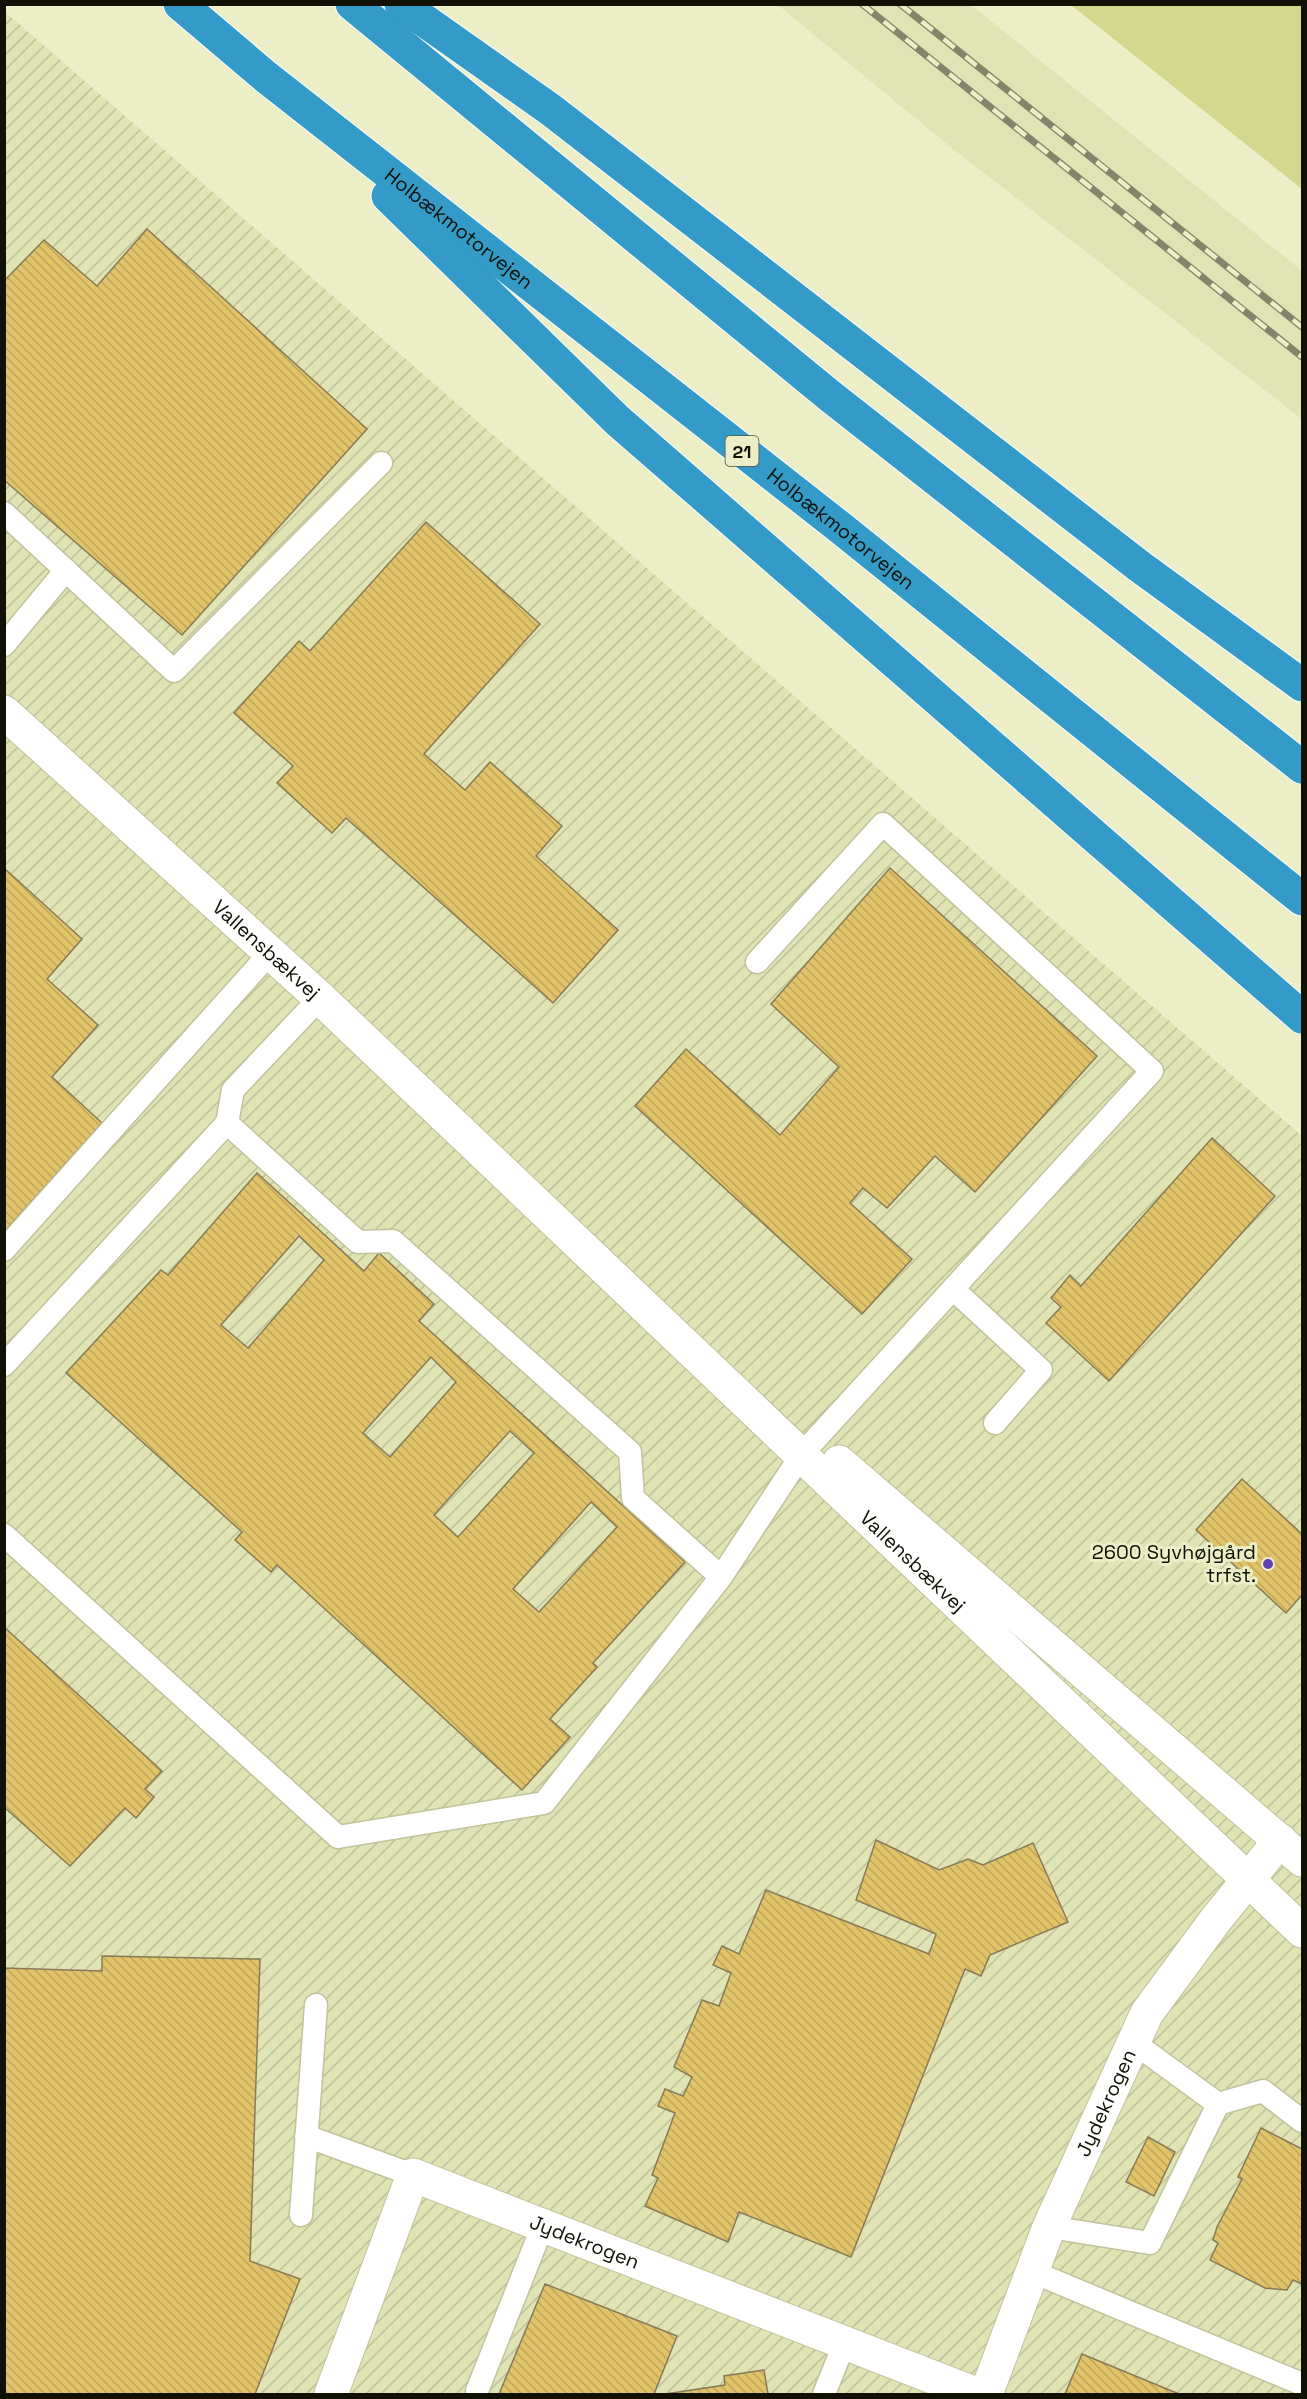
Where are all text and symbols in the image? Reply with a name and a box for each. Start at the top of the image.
street label: Holbækmotorvejen [379,162,538,295]
road number: 21 [726,436,758,466]
street label: Holbækmotorvejen [762,462,920,595]
street label: Vallensbækvej [207,894,326,1005]
street label: Vallensbækvej [854,1505,971,1618]
place label: 2600 Syvhøjgård trfst. [1092,1539,1256,1588]
marker: 2600 Syvhøjgård trfst. [1261,1557,1275,1571]
street label: Jydekrogen [1070,2045,1142,2161]
street label: Jydekrogen [526,2209,643,2275]

